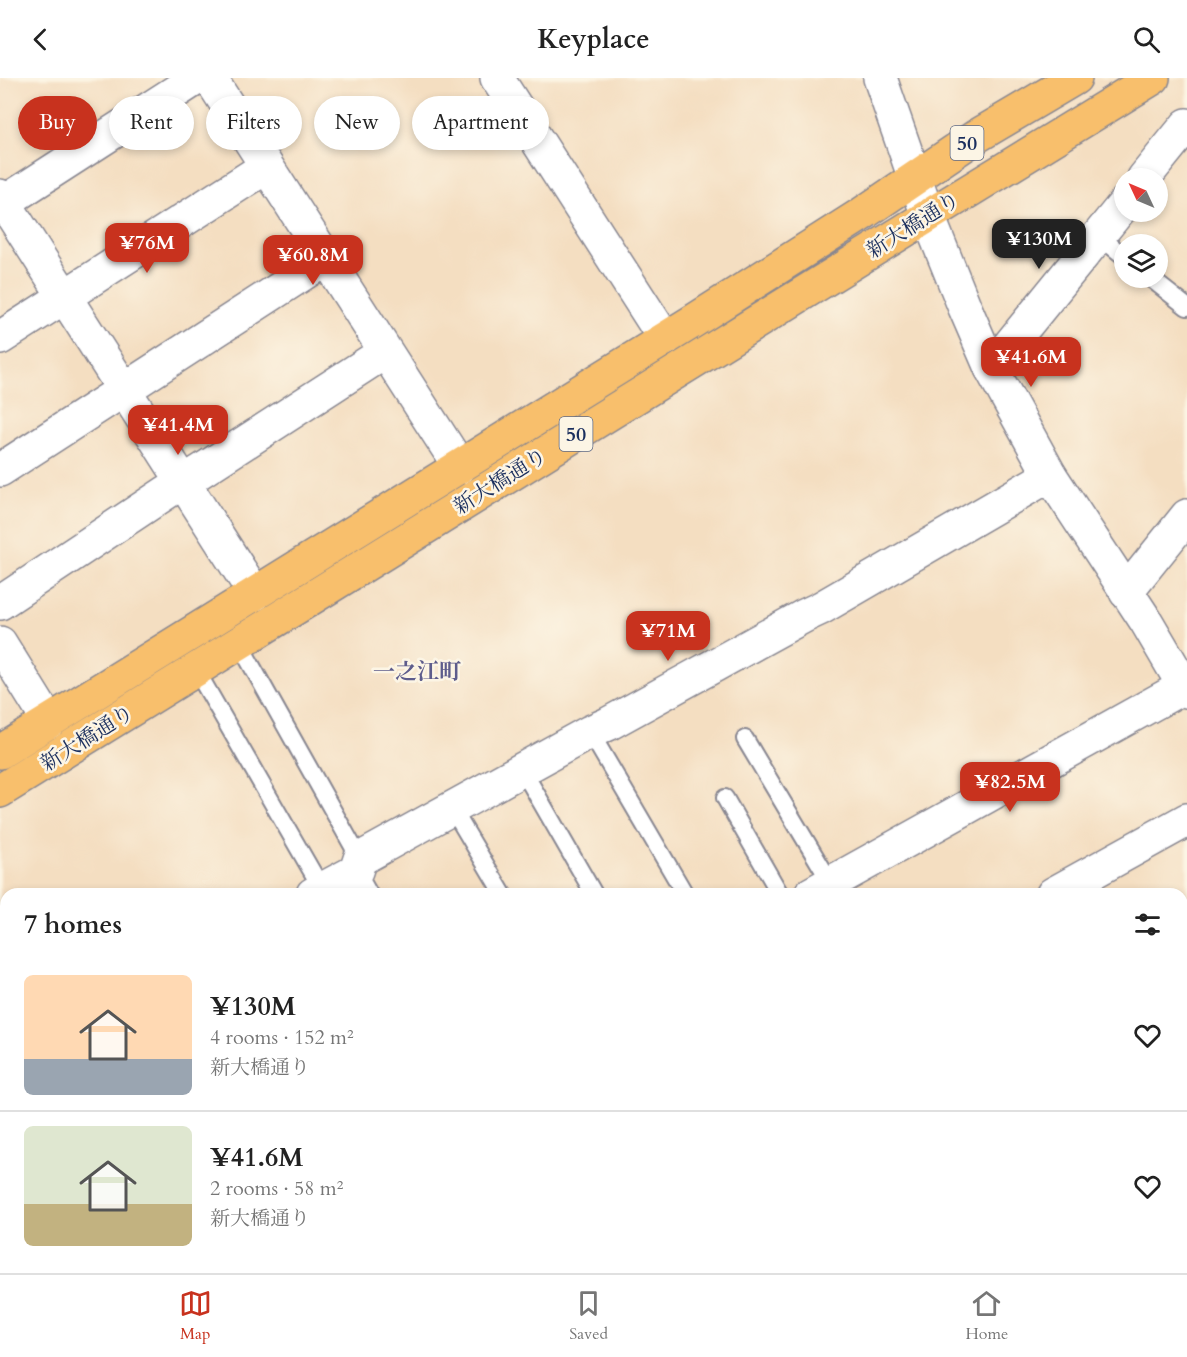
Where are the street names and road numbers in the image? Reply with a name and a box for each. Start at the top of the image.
road number: 50 [950,126,984,160]
street label: 新大橋通り [861,185,965,266]
road number: 50 [560,417,592,451]
street label: 新大橋通り [448,441,552,522]
street label: 新大橋通り [35,698,139,779]

